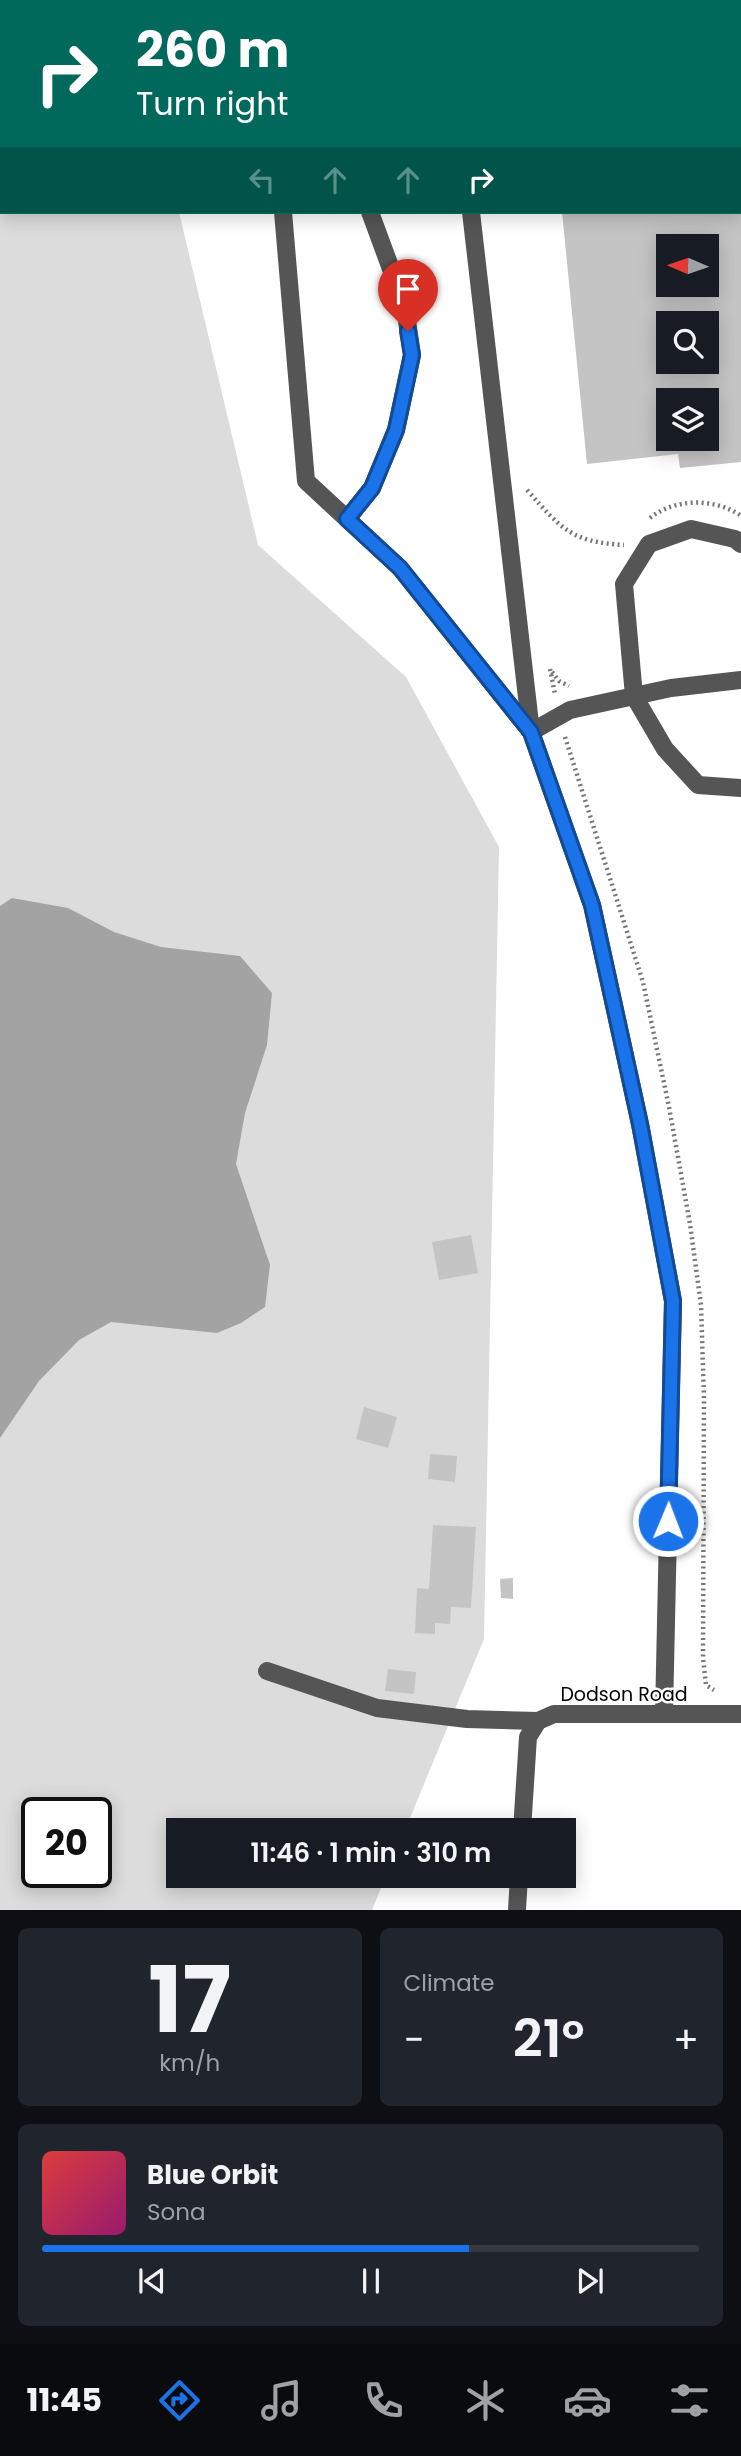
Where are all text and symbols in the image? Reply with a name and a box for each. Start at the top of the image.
text: 260 m [136,16,289,84]
icon: right [21,28,112,119]
text: Turn right [136,81,288,126]
icon: left [243,161,281,199]
icon: ahead [316,161,354,199]
icon: ahead [389,161,427,199]
icon: right [462,161,500,199]
north arrow [656,234,719,298]
map controls [656,234,719,451]
pin [378,259,438,331]
icon: arrive [389,270,427,308]
button: search [656,311,719,374]
button: layers [656,388,719,451]
position arrow [631,1484,705,1558]
street label: Dodson Road [560,1681,688,1708]
speed limit sign: 20 [21,1797,112,1888]
text: 11:46 · 1 min · 310 m [251,1835,491,1871]
text: 17 [148,1936,231,2064]
text: Climate [404,1967,494,1999]
text: 21° [513,2002,585,2075]
text: − [404,2013,424,2066]
text: + [673,2013,699,2066]
text: km/h [159,2047,220,2079]
text: Blue Orbit [147,2157,278,2193]
text: Sona [147,2196,206,2228]
icon: previous [133,2262,171,2300]
icon: pause [352,2262,390,2300]
icon: next [571,2262,609,2300]
icon: directions [155,2376,204,2425]
icon: music [257,2376,306,2425]
icon: phone [359,2376,408,2425]
icon: climate [461,2376,510,2425]
icon: car [563,2376,612,2425]
icon: filters [665,2376,714,2425]
text: 11:45 [27,2377,102,2422]

